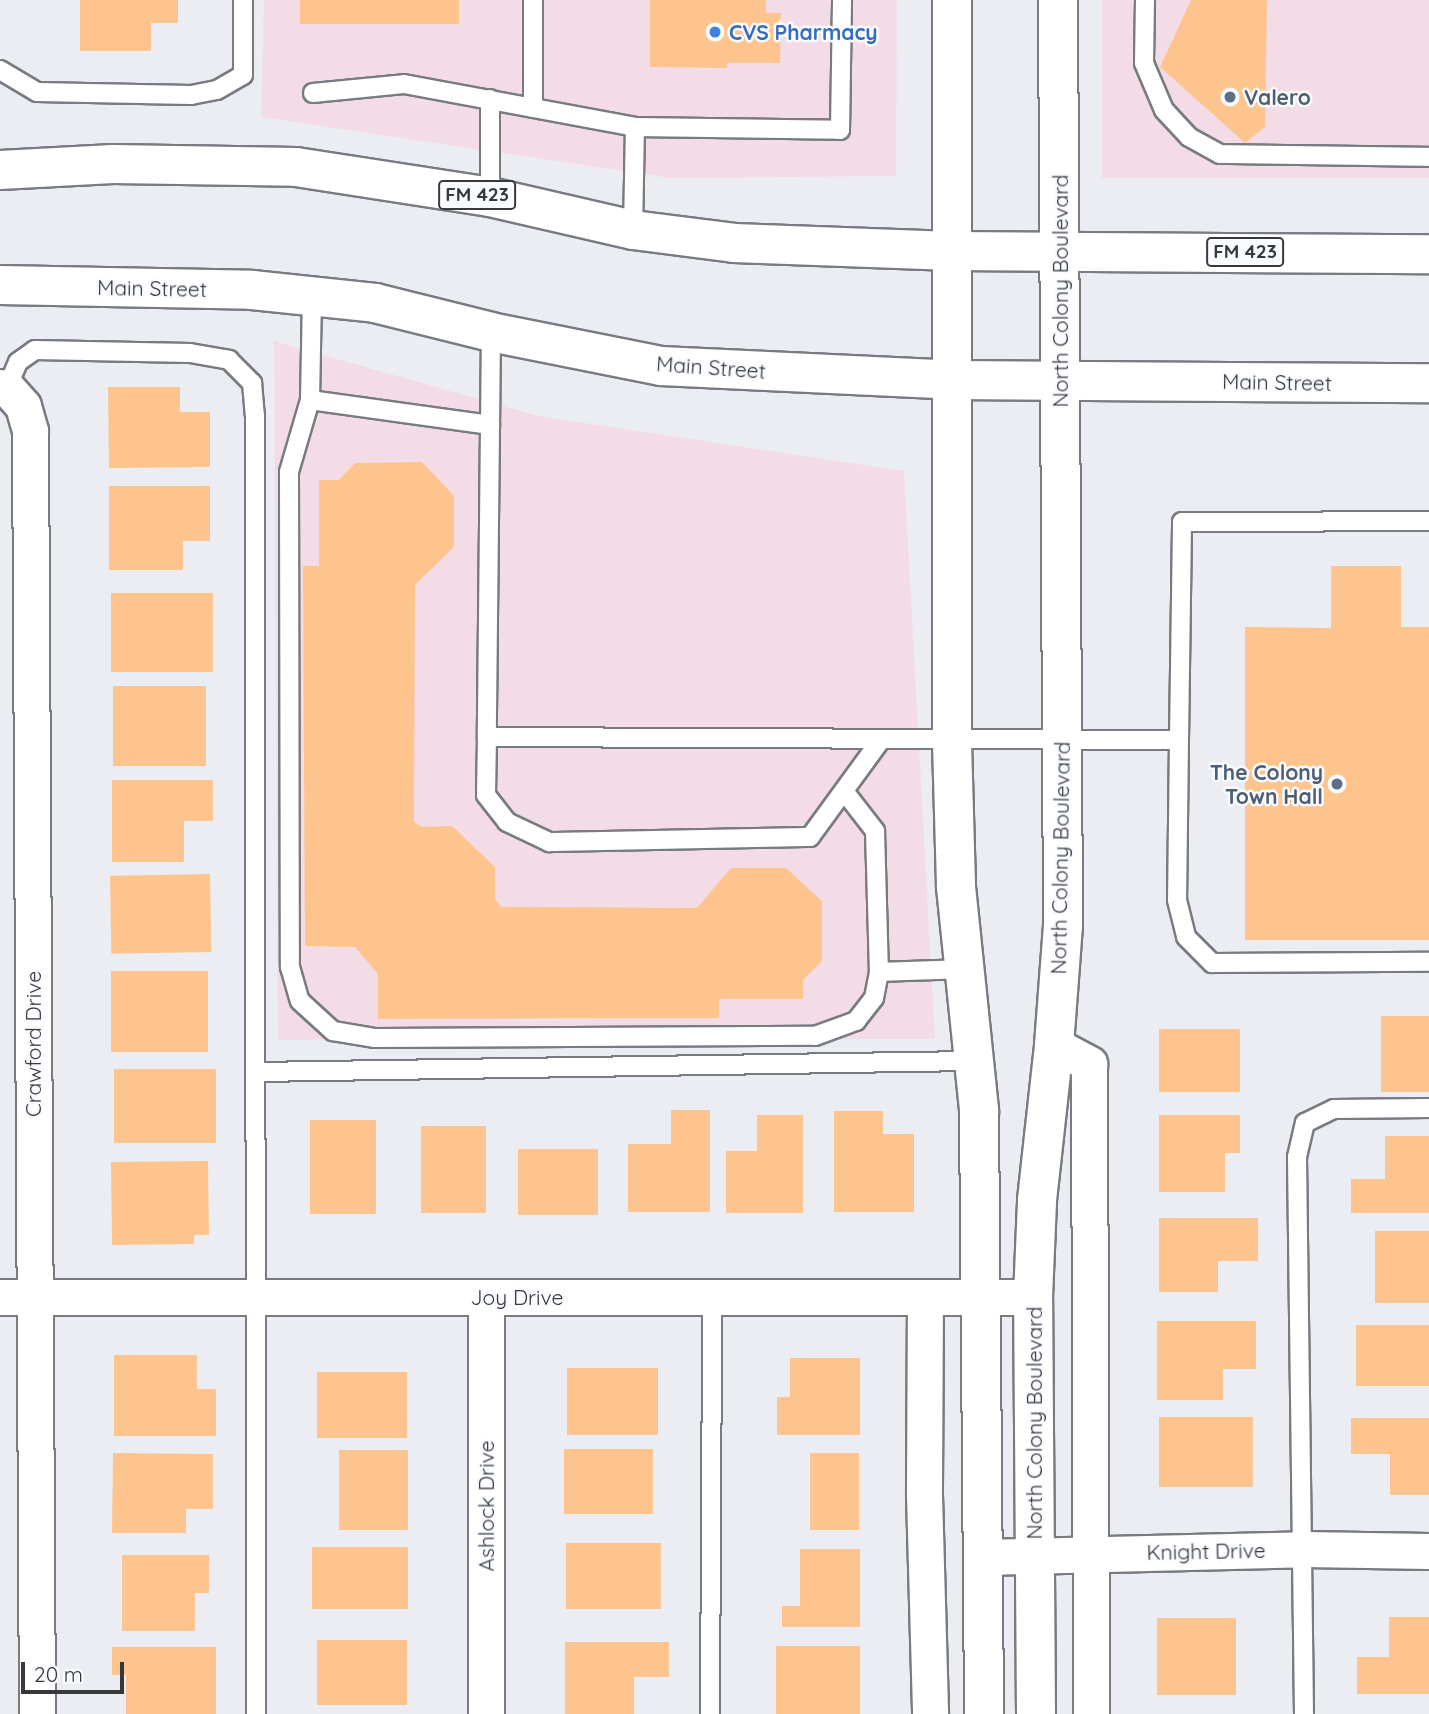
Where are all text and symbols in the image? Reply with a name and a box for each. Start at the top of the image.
place label: CVS Pharmacy [729,19,878,45]
marker: CVS Pharmacy [707,24,723,40]
place label: Valero [1244,84,1311,110]
marker: Valero [1222,89,1238,105]
street label: North Colony Boulevard [1047,174,1073,408]
road number: FM 423 [437,180,517,210]
road number: FM 423 [1205,236,1285,268]
street label: Main Street [97,274,207,302]
street label: Main Street [655,351,767,383]
street label: Main Street [1222,368,1332,396]
street label: North Colony Boulevard [1045,741,1075,975]
place label: The Colony Town Hall [1210,759,1323,809]
marker: The Colony Town Hall [1329,776,1345,792]
street label: Crawford Drive [20,971,46,1117]
street label: Joy Drive [471,1284,563,1310]
street label: North Colony Boulevard [1021,1306,1047,1540]
street label: Ashlock Drive [473,1440,499,1572]
street label: Knight Drive [1146,1537,1266,1565]
scale bar [24,1648,128,1692]
text: 20 m [34,1661,83,1687]

